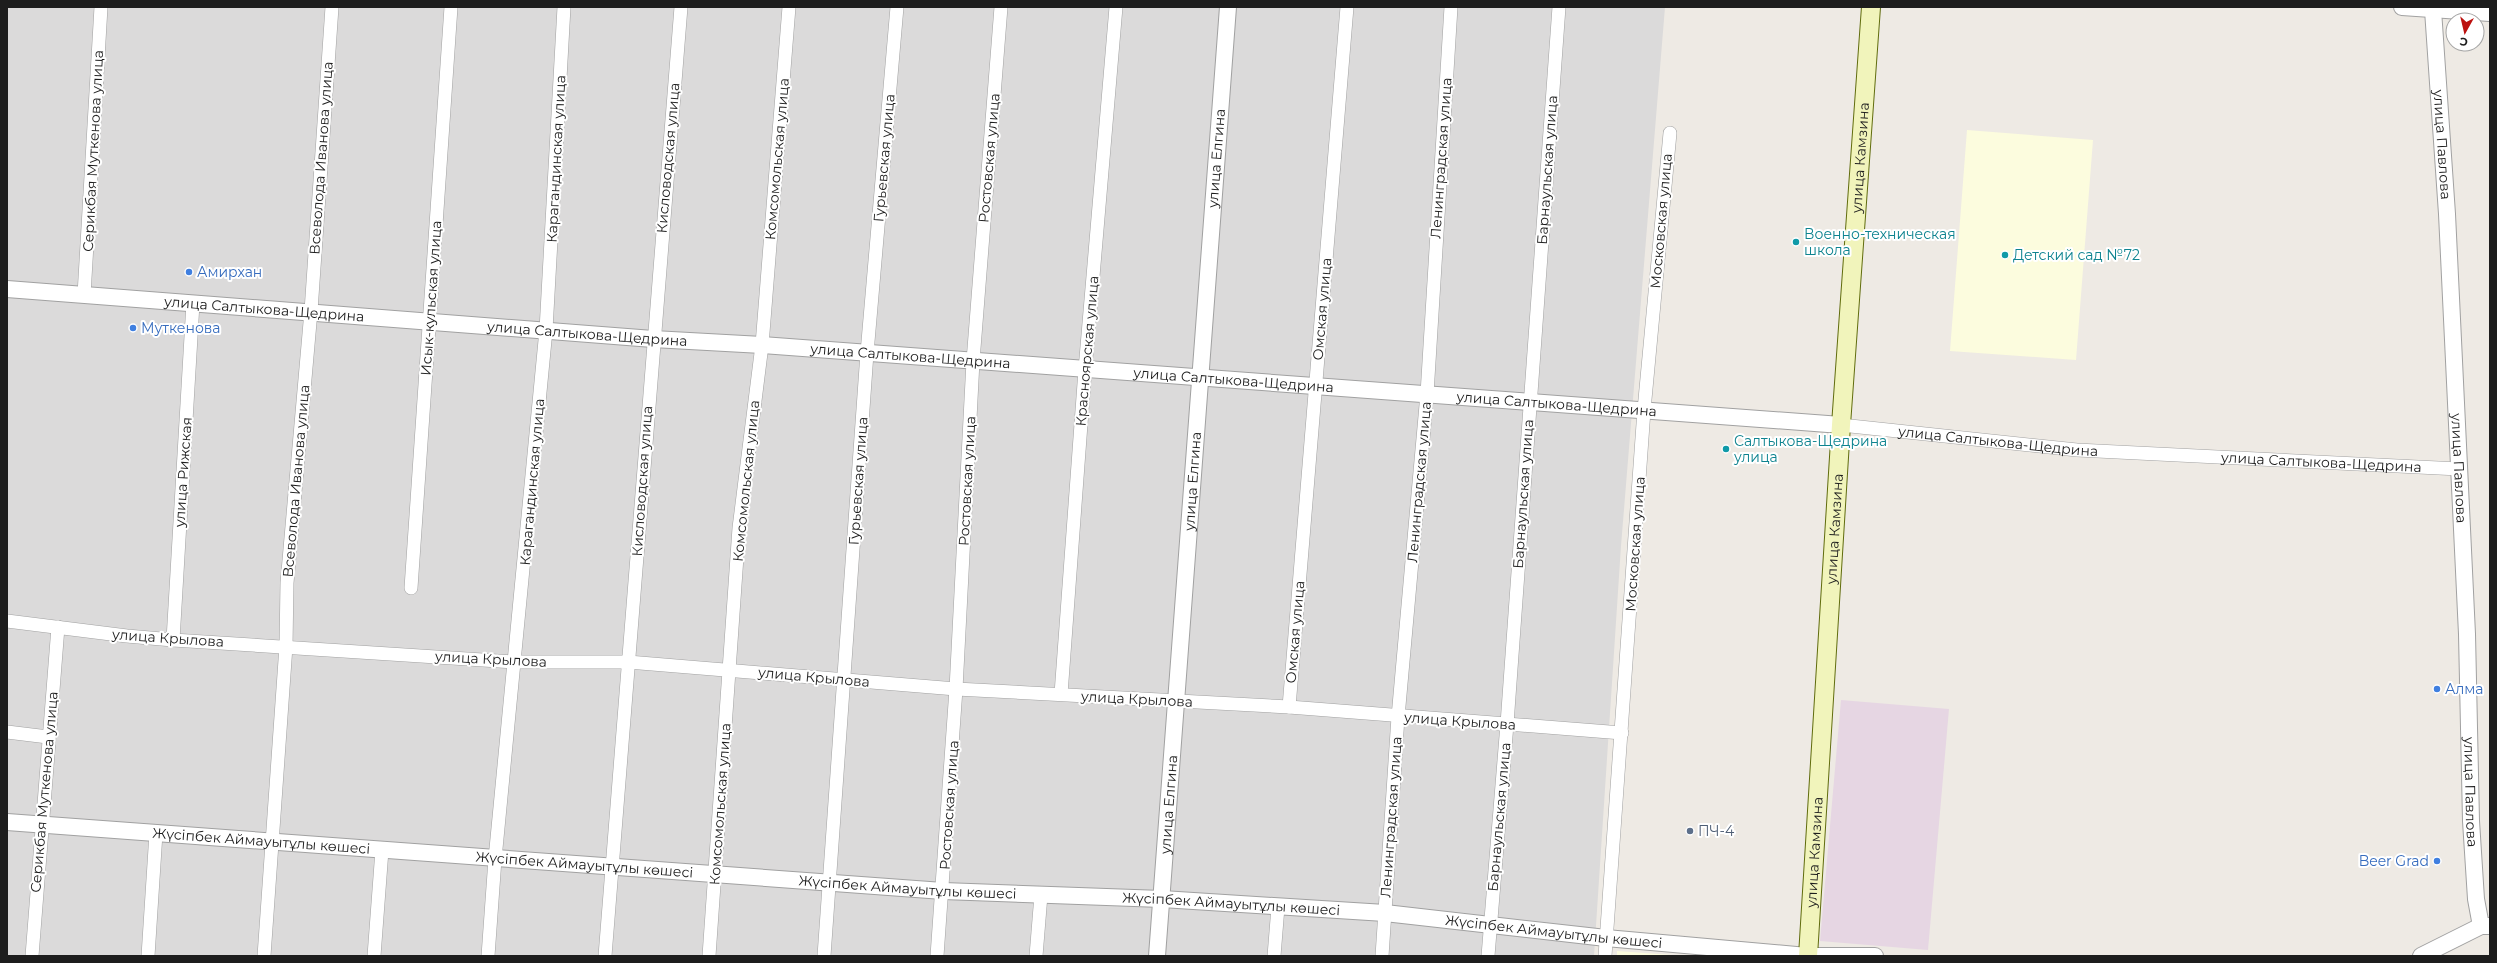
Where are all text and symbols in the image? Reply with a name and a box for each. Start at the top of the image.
north arrow [2445,12,2485,52]
text: С [2459,34,2469,49]
street label: Серикбая Муткенова улица [79,50,107,252]
street label: Всеволода Иванова улица [305,61,337,255]
street label: Карагандинская улица [543,75,569,243]
street label: Комсомольская улица [761,77,793,241]
street label: Ленинградская улица [1426,77,1456,239]
street label: Кисловодская улица [652,82,684,234]
street label: улица Павлова [2429,88,2455,200]
street label: Ростовская улица [974,92,1004,224]
street label: Гурьевская улица [869,93,899,223]
street label: Барнаульская улица [1533,95,1561,245]
street label: улица Камзина [1847,102,1873,215]
street label: улица Елгина [1204,108,1229,209]
street label: Московская улица [1646,153,1676,289]
street label: Исык-кульская улица [417,220,445,376]
place label: Военно-техническая школа [1804,225,1956,259]
marker: Военно-техническая школа [1791,237,1801,247]
place label: Детский сад №72 [2013,246,2140,264]
marker: Детский сад №72 [2000,250,2010,260]
street label: Омская улица [1309,257,1335,361]
place label: Амирхан [197,263,262,281]
marker: Амирхан [184,267,194,277]
street label: Красноярская улица [1071,275,1103,427]
street label: улица Салтыкова-Щедрина [162,292,365,326]
street label: улица Салтыкова-Щедрина [485,317,688,350]
place label: Муткенова [141,319,221,337]
marker: Муткенова [128,323,138,333]
street label: улица Салтыкова-Щедрина [809,340,1011,372]
street label: улица Салтыкова-Щедрина [1132,363,1334,396]
street label: Всеволода Иванова улица [279,384,313,578]
street label: улица Салтыкова-Щедрина [1455,387,1658,420]
street label: Карагандинская улица [516,398,548,566]
street label: Комсомольская улица [729,399,763,563]
street label: Ленинградская улица [1403,401,1435,563]
street label: Кисловодская улица [628,405,656,557]
street label: улица Павлова [2447,412,2471,524]
street label: улица Рижская [170,416,196,529]
street label: Гурьевская улица [845,416,871,546]
street label: Ростовская улица [955,416,979,546]
street label: Барнаульская улица [1509,419,1537,569]
street label: улица Салтыкова-Щедрина [1896,422,2098,460]
street label: улица Елгина [1180,431,1205,533]
place label: Салтыкова-Щедрина улица [1733,432,1887,466]
marker: Салтыкова-Щедрина улица [1721,444,1731,454]
street label: улица Салтыкова-Щедрина [2220,448,2422,476]
street label: улица Камзина [1822,473,1847,586]
street label: Московская улица [1621,476,1649,612]
street label: Омская улица [1282,580,1308,684]
street label: улица Крылова [110,625,225,651]
street label: улица Крылова [434,647,547,671]
street label: улица Крылова [756,663,871,691]
place label: Алма [2445,680,2484,698]
marker: Алма [2432,684,2442,694]
street label: улица Крылова [1080,687,1193,711]
street label: Серикбая Муткенова улица [26,691,62,893]
street label: улица Крылова [1402,708,1517,734]
street label: Комсомольская улица [705,722,735,886]
street label: Ленинградская улица [1376,736,1406,898]
street label: улица Павлова [2460,736,2482,848]
street label: Ростовская улица [935,740,963,870]
street label: Барнаульская улица [1484,742,1514,892]
street label: улица Елгина [1156,754,1181,856]
street label: улица Камзина [1802,796,1827,909]
place label: ПЧ-4 [1698,822,1735,840]
street label: Жүсіпбек Аймауытұлы көшесі [152,824,371,858]
marker: ПЧ-4 [1685,826,1695,836]
street label: Жүсіпбек Аймауытұлы көшесі [475,848,694,882]
place label: Beer Grad [2359,852,2429,870]
marker: Beer Grad [2432,856,2442,866]
street label: Жүсіпбек Аймауытұлы көшесі [798,871,1017,903]
street label: Жүсіпбек Аймауытұлы көшесі [1122,889,1341,919]
street label: Жүсіпбек Аймауытұлы көшесі [1444,911,1663,952]

